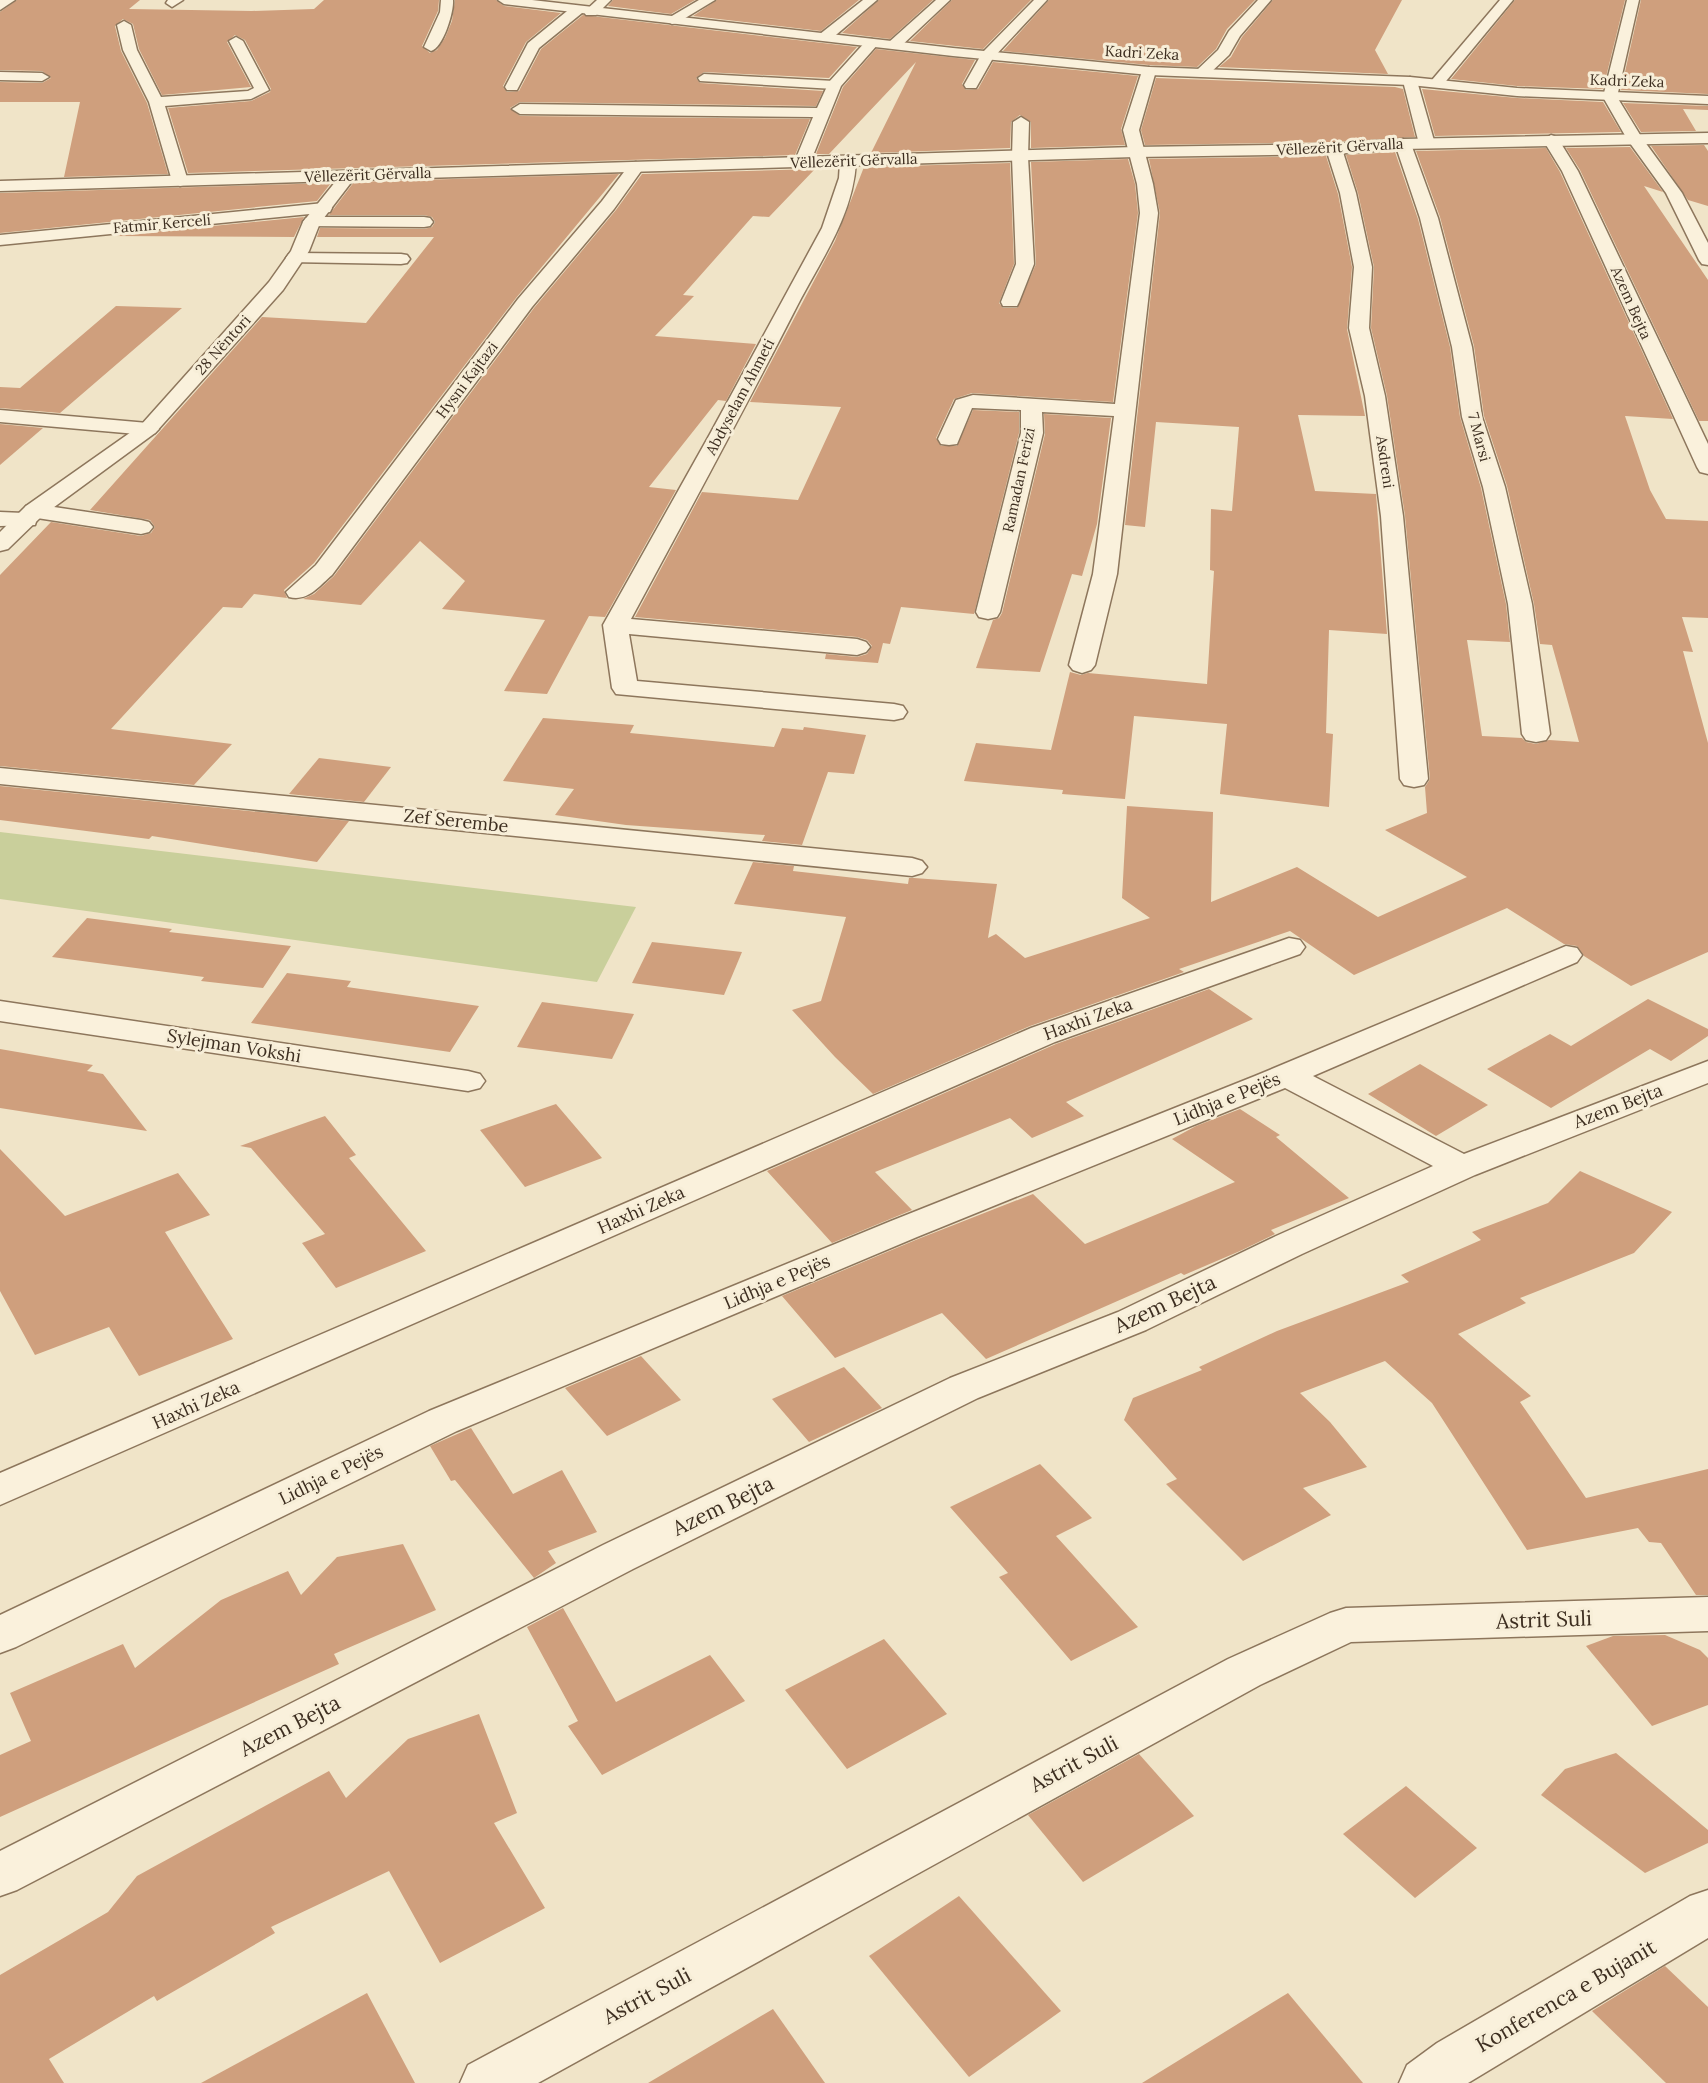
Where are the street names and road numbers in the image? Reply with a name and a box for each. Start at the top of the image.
street label: Kadri Zeka [1104,41,1180,64]
street label: Kadri Zeka [1589,70,1665,91]
street label: Vëllezërit Gërvalla [1275,134,1404,159]
street label: Vëllezërit Gërvalla [789,149,918,172]
street label: Vëllezërit Gërvalla [303,163,432,186]
street label: Fatmir Kerceli [112,210,212,237]
street label: Azem Bejta [1607,262,1656,343]
street label: 28 Nëntori [191,311,254,379]
street label: Abdyselam Ahmeti [700,335,778,459]
street label: Hysni Kajtazi [432,338,502,422]
street label: 7 Marsi [1464,410,1495,463]
street label: Ramadan Ferizi [998,426,1039,534]
street label: Asdreni [1372,433,1399,490]
street label: Zef Serembe [403,804,510,837]
street label: Haxhi Zeka [1040,992,1135,1045]
street label: Sylejman Vokshi [165,1024,303,1067]
street label: Lidhja e Pejës [1170,1067,1284,1130]
street label: Azem Bejta [1569,1078,1666,1133]
street label: Haxhi Zeka [594,1180,688,1239]
street label: Lidhja e Pejës [720,1249,833,1314]
street label: Azem Bejta [1109,1268,1220,1339]
street label: Haxhi Zeka [149,1375,243,1434]
street label: Lidhja e Pejës [275,1439,387,1510]
street label: Azem Bejta [667,1469,778,1542]
street label: Astrit Suli [1495,1604,1592,1635]
street label: Azem Bejta [234,1689,345,1763]
street label: Astrit Suli [1024,1729,1123,1798]
street label: Konferenca e Bujanit [1471,1932,1661,2058]
street label: Astrit Suli [597,1961,696,2030]

